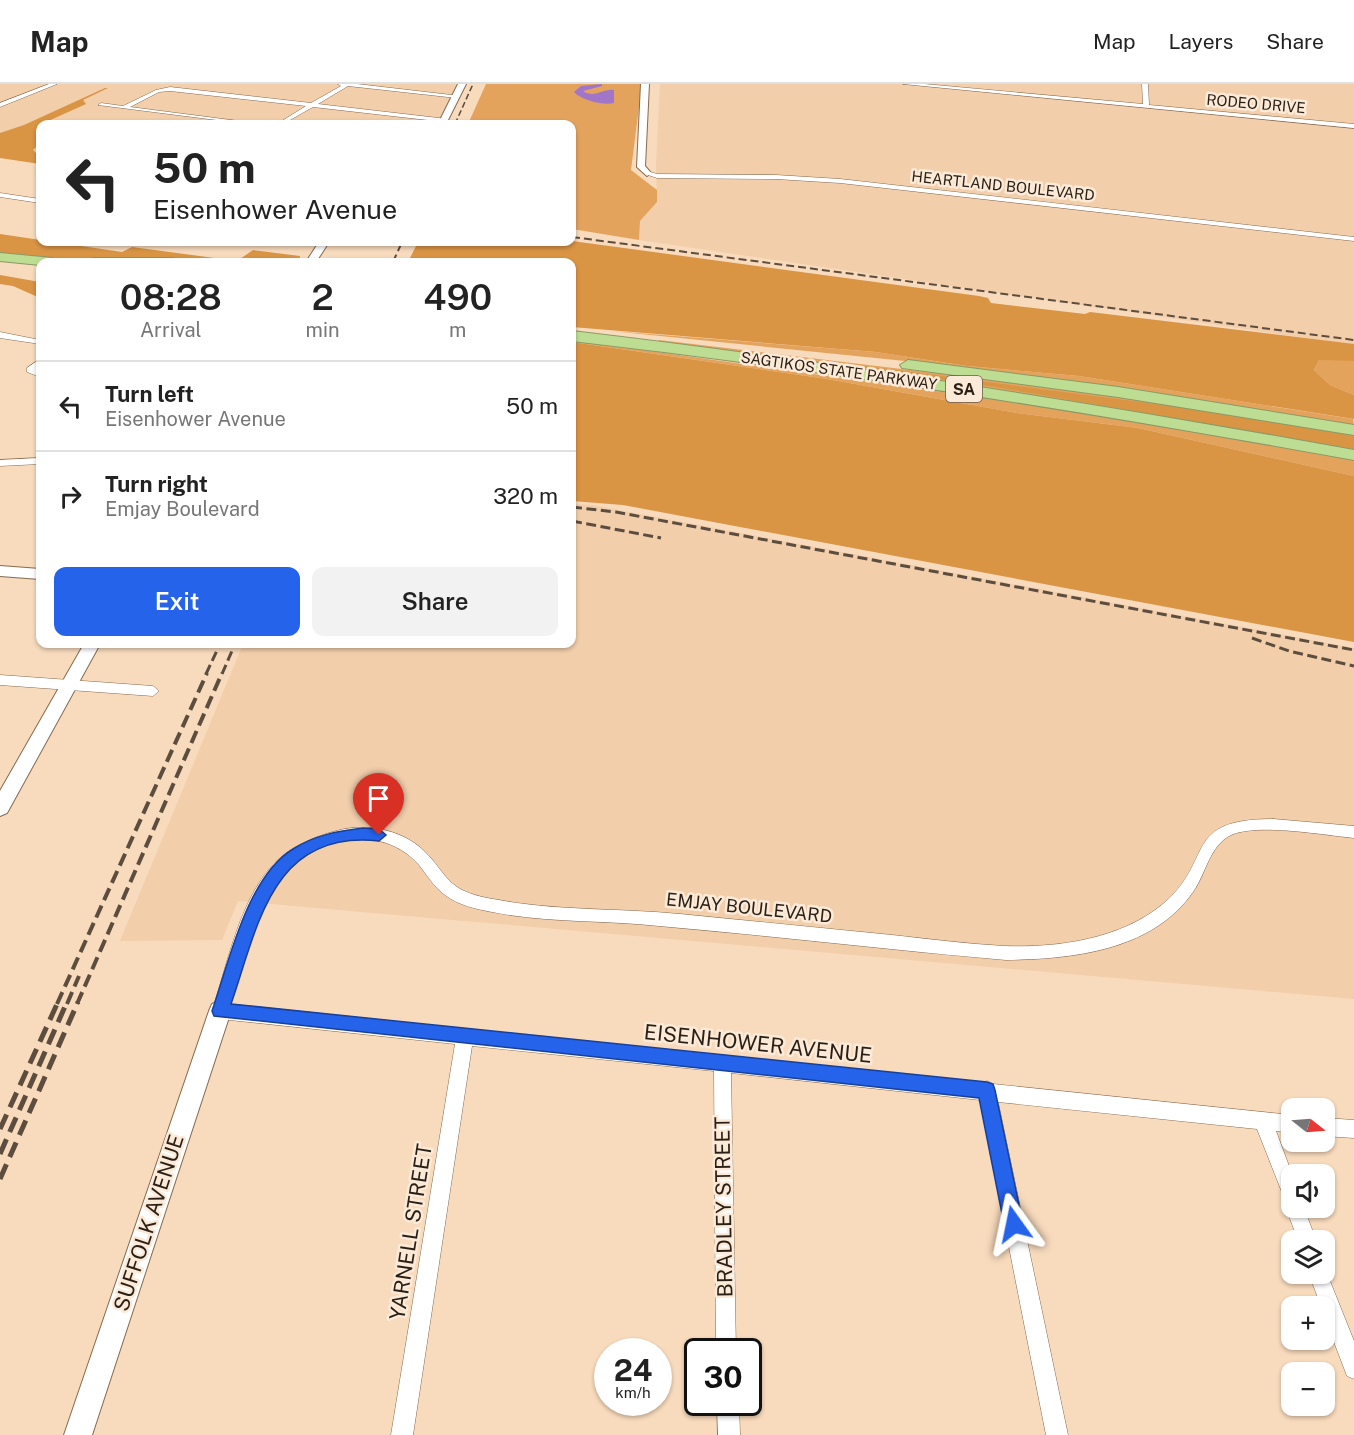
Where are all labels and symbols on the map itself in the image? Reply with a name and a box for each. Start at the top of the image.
street label: RODEO DRIVE [1206,91,1306,116]
street label: HEARTLAND BOULEVARD [911,167,1095,204]
street label: SAGTIKOS STATE PARKWAY [740,348,938,393]
road number: SA [946,376,982,402]
pin [353,773,404,835]
street label: EMJAY BOULEVARD [665,888,833,927]
street label: EISENHOWER AVENUE [643,1019,873,1068]
north arrow [1281,1098,1335,1152]
street label: BRADLEY STREET [709,1117,738,1298]
street label: SUFFOLK AVENUE [108,1132,189,1314]
street label: YARNELL STREET [384,1142,437,1322]
position arrow [982,1192,1046,1256]
speed limit sign: 30 [684,1338,762,1416]

